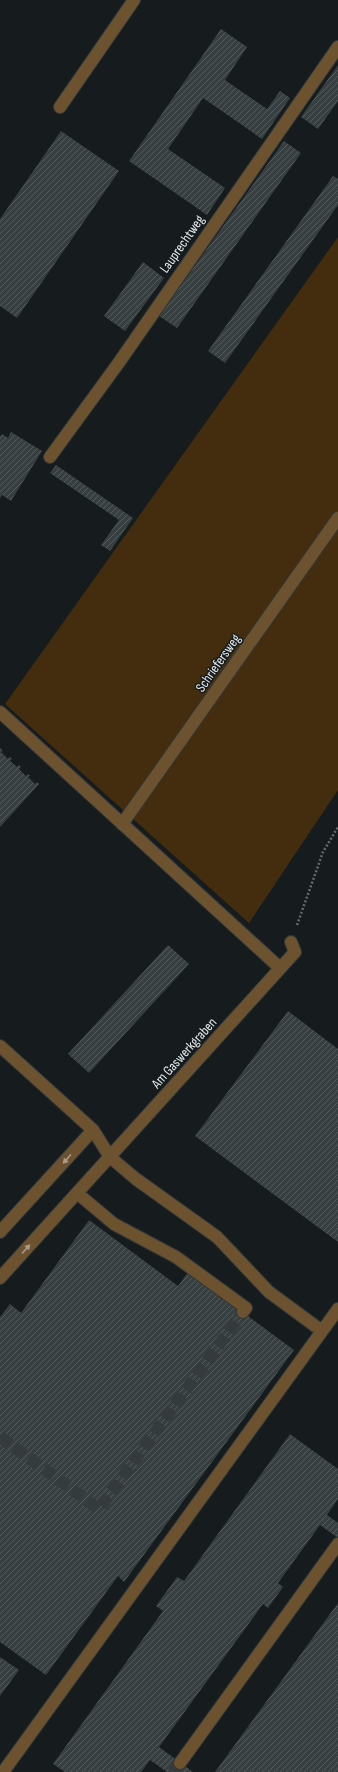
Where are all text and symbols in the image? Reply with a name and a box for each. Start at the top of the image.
street label: Lauprechtweg [156,212,208,276]
street label: Schriefersweg [192,630,244,695]
street label: Am Gaswerkgraben [147,1014,220,1093]
one-way arrow [62,1154,72,1164]
one-way arrow [22,1244,31,1254]

